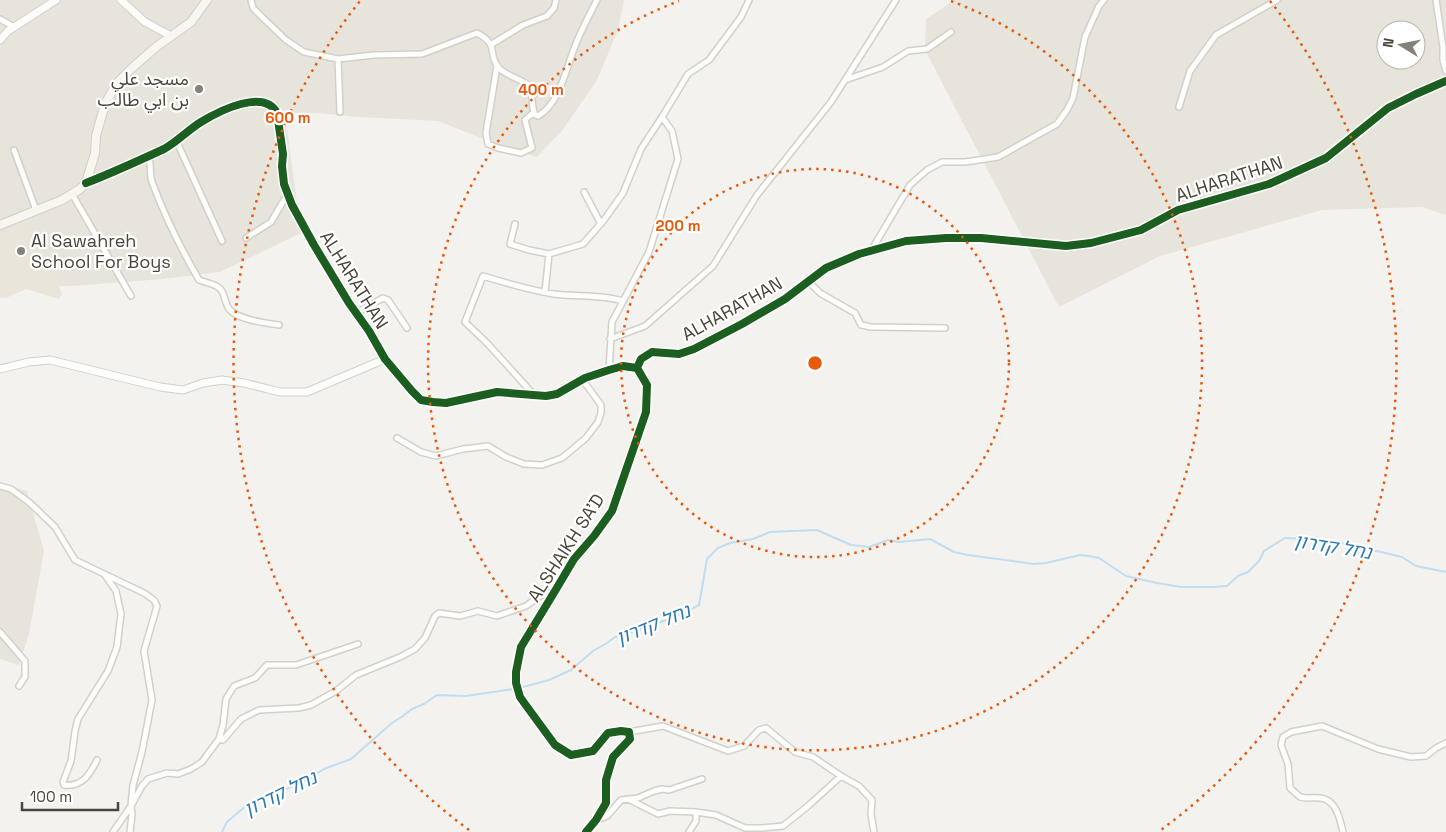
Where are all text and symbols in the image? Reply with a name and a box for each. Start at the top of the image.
north arrow [1376,20,1426,70]
text: N [1379,37,1398,49]
place label: مسجد علي بن ابي طالب [98,67,189,113]
text: 400 m [518,80,564,99]
marker: مسجد علي بن ابي طالب [193,83,205,95]
text: 600 m [265,108,311,127]
street label: ALHARATHAN [1172,150,1285,207]
text: 200 m [656,216,700,235]
street label: ALHARATHAN [315,226,394,333]
place label: Al Sawahreh School For Boys [31,229,171,273]
marker: Al Sawahreh School For Boys [15,245,27,257]
street label: ALHARATHAN [677,272,786,346]
centre of rings [806,354,824,372]
street label: ALSHAIKH SA'D [522,489,609,606]
water label: נחל קדרון [1292,528,1375,565]
water label: נחל קדרון [612,598,696,651]
water label: נחל קדרון [240,764,322,822]
scale bar [22,780,119,812]
text: 100 m [30,787,72,806]

